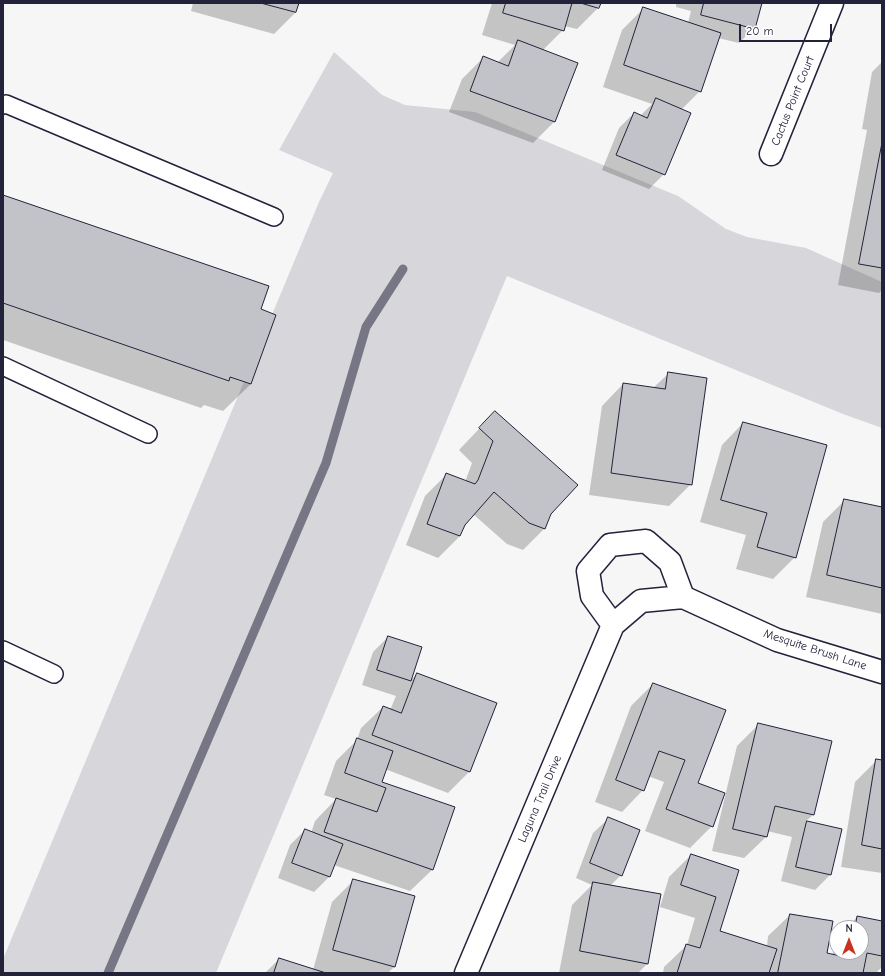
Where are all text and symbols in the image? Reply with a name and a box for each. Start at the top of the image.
scale bar [741,16,834,42]
text: 20 m [746,24,774,38]
street label: Cactus Point Court [768,54,818,148]
street label: Mesquite Brush Lane [762,627,868,673]
street label: Laguna Trail Drive [515,753,565,845]
north arrow [829,920,869,960]
text: N [845,922,853,935]

